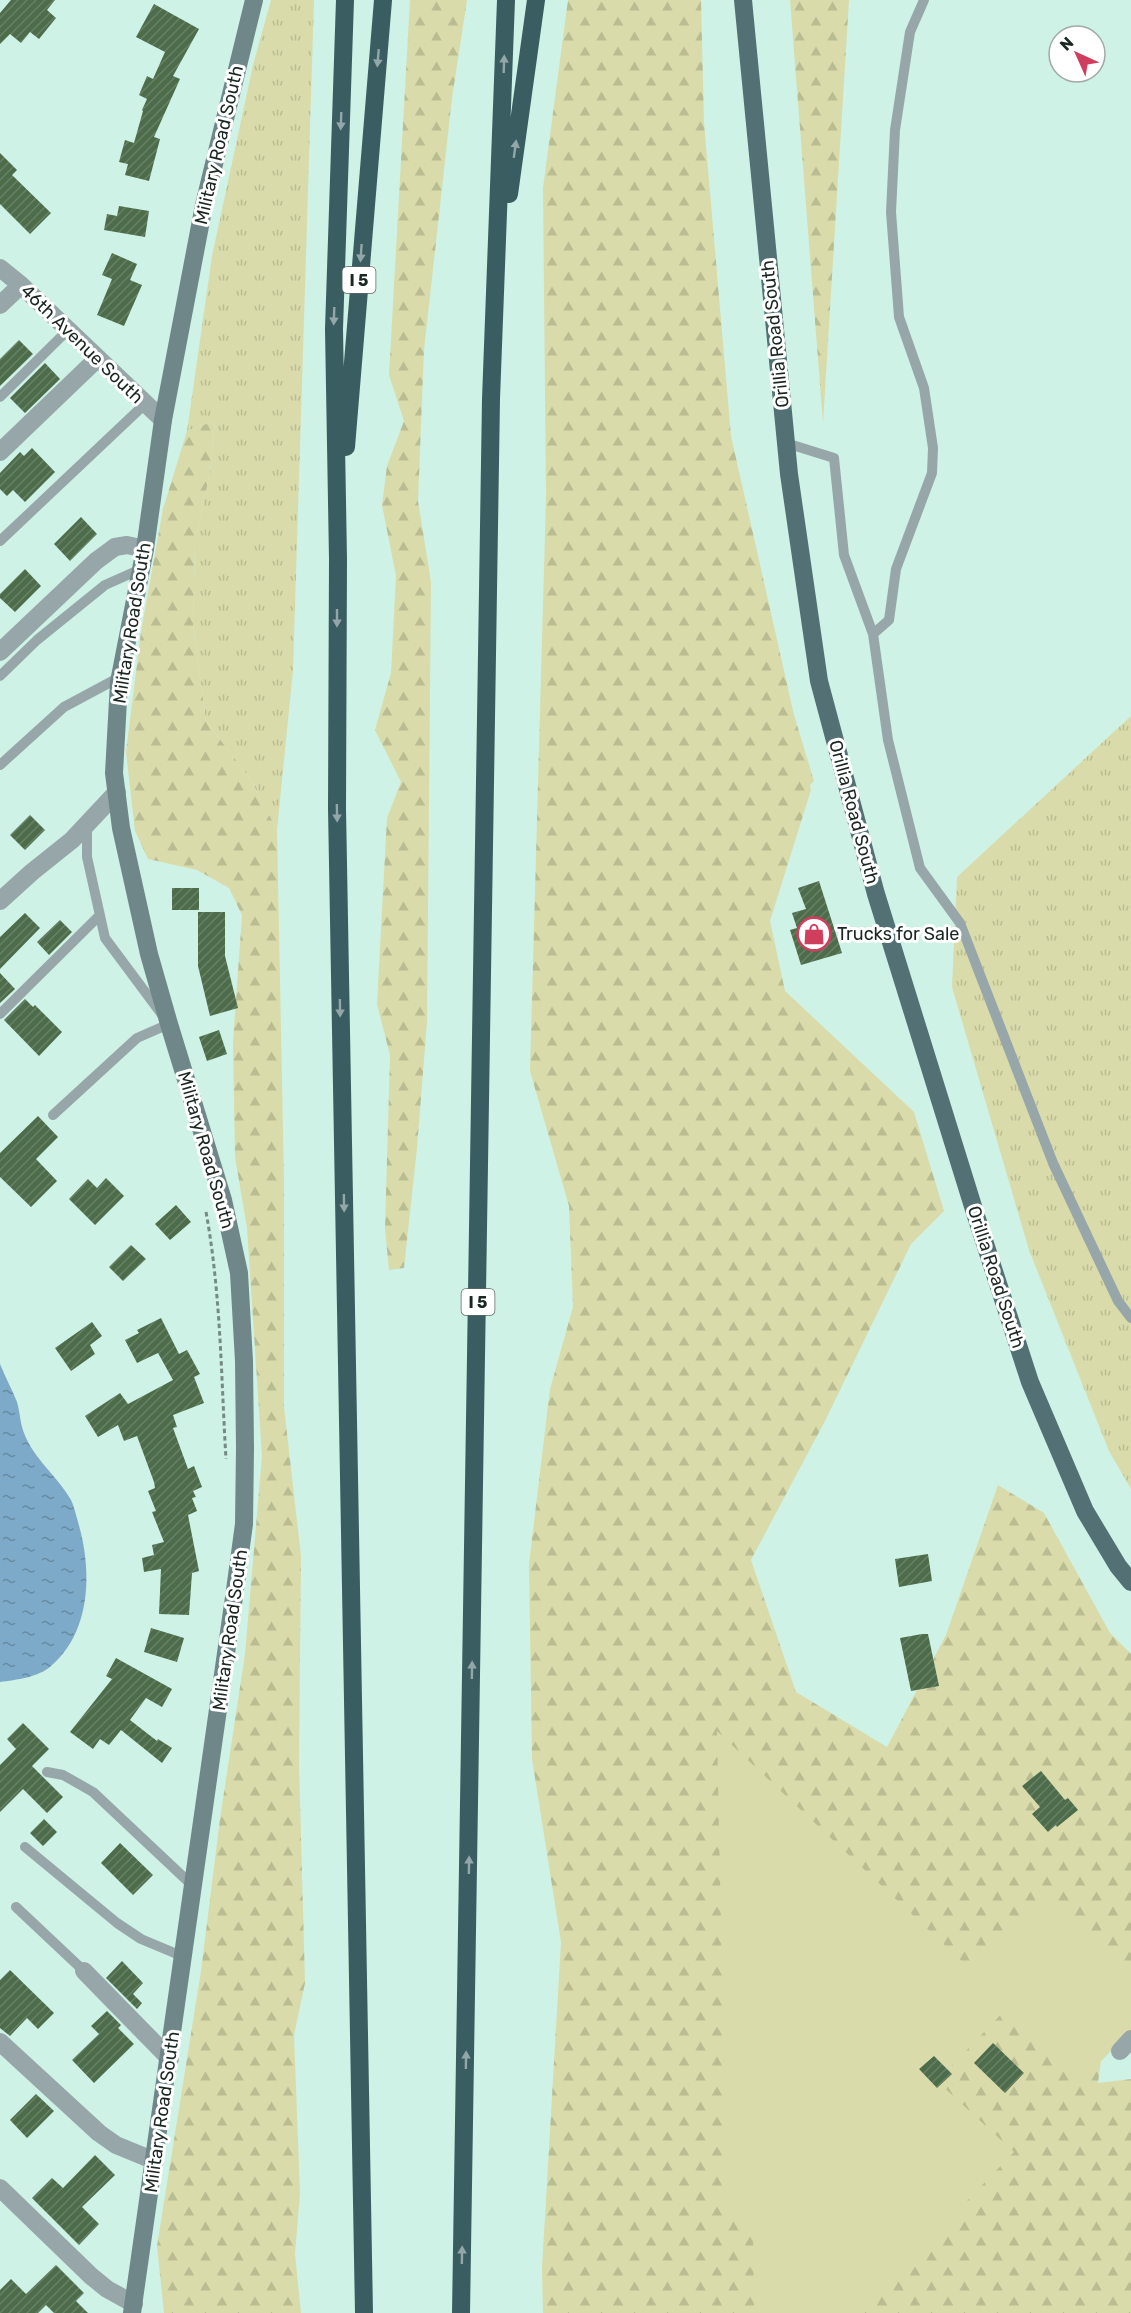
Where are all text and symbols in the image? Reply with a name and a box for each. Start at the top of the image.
north arrow [1047,24,1107,84]
text: N [1056,33,1078,55]
one-way arrow [373,49,383,68]
one-way arrow [499,54,508,73]
street label: Military Road South [190,63,248,227]
one-way arrow [336,112,346,131]
one-way arrow [511,140,520,159]
one-way arrow [356,243,366,262]
street label: Orillia Road South [756,259,794,409]
road number: I 5 [342,267,376,293]
street label: 46th Avenue South [16,280,148,408]
one-way arrow [330,307,339,326]
street label: Military Road South [108,541,156,705]
one-way arrow [332,608,342,627]
street label: Orillia Road South [824,738,884,886]
one-way arrow [332,803,342,822]
shop icon: Trucks for Sale [796,916,832,952]
place label: Trucks for Sale [837,923,959,945]
one-way arrow [335,998,345,1017]
street label: Military Road South [173,1069,239,1231]
one-way arrow [339,1193,348,1212]
street label: Orillia Road South [963,1203,1029,1351]
road number: I 5 [462,1289,494,1315]
street label: Military Road South [208,1548,252,1712]
one-way arrow [467,1660,477,1679]
one-way arrow [464,1855,474,1874]
street label: Military Road South [140,2030,184,2194]
one-way arrow [461,2050,471,2069]
one-way arrow [457,2245,467,2264]

